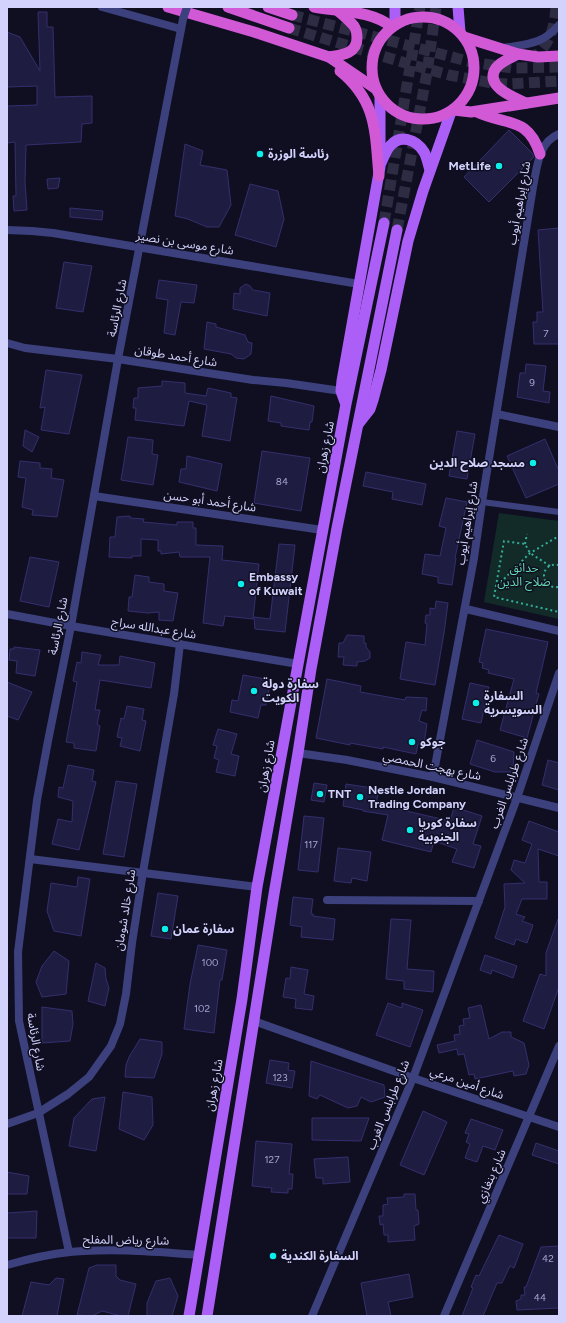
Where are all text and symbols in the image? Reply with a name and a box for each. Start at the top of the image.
place label: رئاسة الوزرة [268,147,329,161]
marker: رئاسة الوزرة [255,149,265,159]
place label: MetLife [448,159,491,173]
street label: شارع إبراهيم أيوب [504,160,535,246]
marker: MetLife [494,161,504,171]
street label: شارع موسى بن نصير [134,228,235,260]
street label: شارع الرئاسة [105,278,131,339]
house number: 7 [543,327,549,340]
street label: شارع أحمد طوقان [133,342,218,371]
house number: 9 [529,376,535,389]
street label: شارع زهران [313,420,339,475]
place label: مسجد صلاح الدين [430,456,525,472]
marker: مسجد صلاح الدين [528,458,538,468]
house number: 84 [276,475,288,488]
street label: شارع إبراهيم أيوب [453,480,483,566]
street label: شارع أحمد أبو حسن [163,487,257,516]
park label: حدائق صلاح الدين [497,561,551,591]
place label: Embassy of Kuwait [249,570,303,598]
marker: Embassy of Kuwait [236,579,246,589]
street label: شارع الرئاسة [46,596,72,657]
street label: شارع عبدالله سراج [110,614,197,644]
place label: سفارة دولة الكويت [262,677,319,705]
marker: سفارة دولة الكويت [249,686,259,696]
place label: السفارة السويسرية [484,689,542,717]
marker: السفارة السويسرية [471,698,481,708]
place label: جوكو [420,735,446,749]
street label: شارع طرابلس الغرب [487,735,533,831]
marker: جوكو [407,737,417,747]
street label: شارع زهران [255,739,279,794]
street label: شارع بهجت الحمصي [381,749,482,786]
house number: 6 [490,752,496,765]
place label: Nestle Jordan Trading Company [368,783,466,811]
place label: TNT [328,787,351,801]
marker: TNT [315,789,325,799]
marker: Nestle Jordan Trading Company [355,792,365,802]
place label: سفارة كوريا الجنوبية [418,816,477,844]
marker: سفارة كوريا الجنوبية [405,825,415,835]
house number: 117 [304,838,318,851]
street label: شارع خالد شومان [112,868,140,952]
place label: سفارة عمان [173,922,234,936]
marker: سفارة عمان [160,924,170,934]
house number: 100 [202,956,218,969]
house number: 102 [194,1002,210,1015]
street label: شارع الرئاسة [22,1012,48,1072]
street label: شارع زهران [203,1058,227,1113]
street label: شارع طرابلس الغرب [364,1058,414,1153]
street label: شارع أمين مرعي [427,1063,506,1105]
house number: 123 [272,1071,288,1084]
street label: شارع بنغازي [473,1147,511,1206]
house number: 127 [264,1153,280,1166]
street label: شارع رياض المفلح [83,1232,169,1250]
place label: السفارة الكندية [281,1249,359,1263]
marker: السفارة الكندية [268,1251,278,1261]
house number: 42 [542,1252,554,1265]
house number: 44 [534,1291,546,1304]

